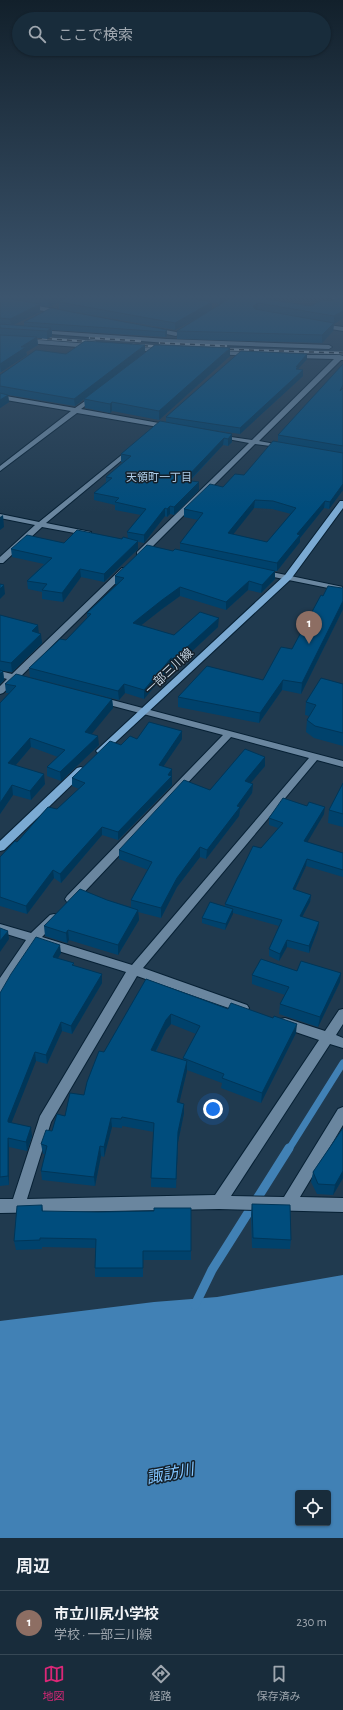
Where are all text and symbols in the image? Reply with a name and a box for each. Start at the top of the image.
search box [12,12,331,56]
icon: search [26,23,48,45]
text: ここで検索 [58,28,133,43]
district label: 天領町一丁目 [126,472,192,483]
pin: 1 [296,611,322,644]
street label: 一部三川線 [142,645,195,696]
your location [203,1099,223,1119]
water label: 諏訪川 [145,1460,197,1486]
map controls [295,1490,331,1526]
button: locate [295,1490,331,1526]
text: 周辺 [16,1558,50,1575]
text: 市立川尻小学校 [54,1607,159,1622]
text: 1 [27,1616,31,1629]
text: 230 m [296,1616,327,1629]
text: 学校 · 一部三川線 [54,1629,152,1642]
tab: 地図 [43,1663,65,1703]
tab: 経路 [150,1663,172,1703]
tab: 保存済み [257,1663,301,1703]

